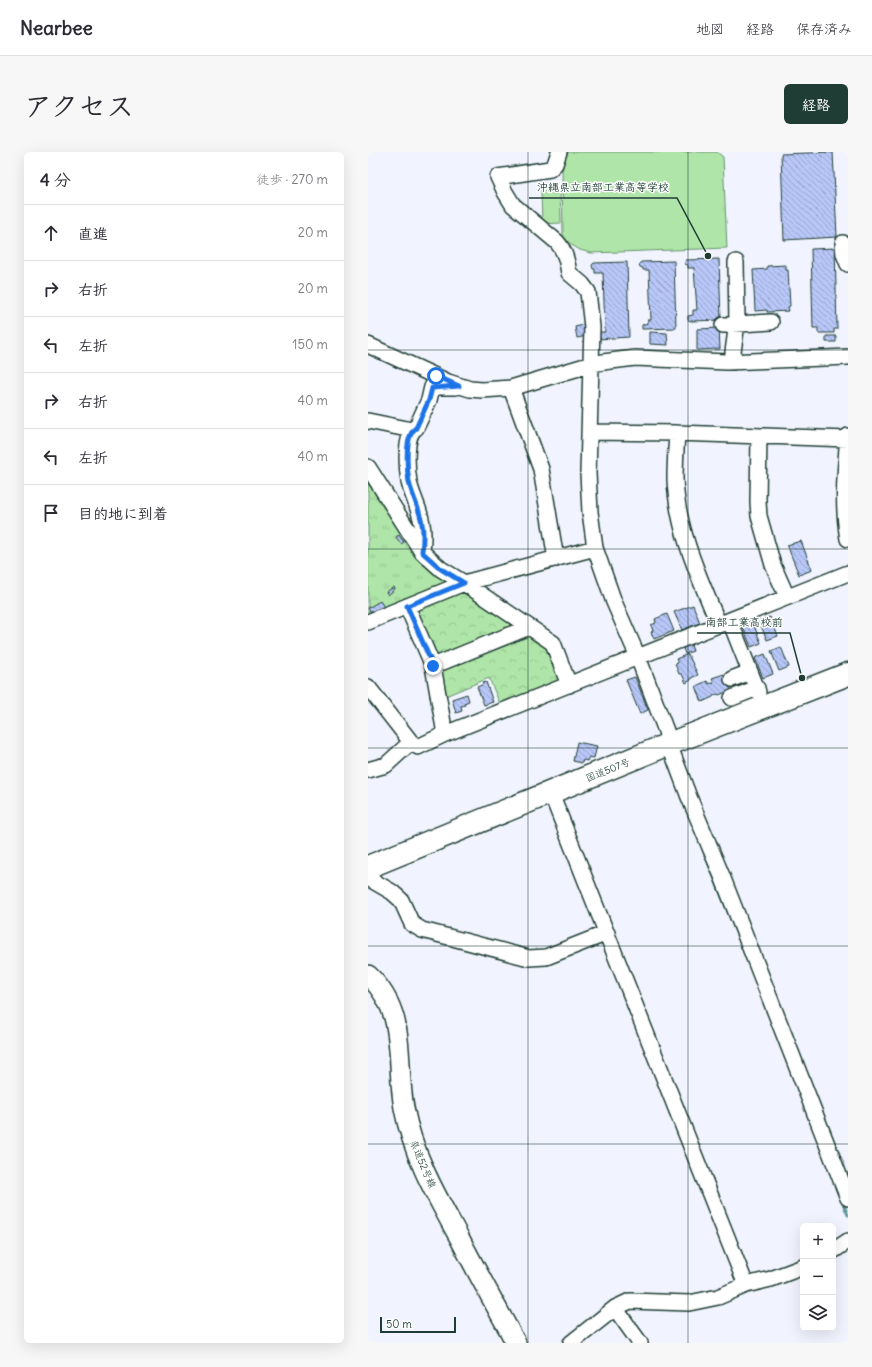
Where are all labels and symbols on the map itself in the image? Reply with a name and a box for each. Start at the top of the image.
callout: 沖縄県立南部工業高等学校 [529,175,677,198]
text: 沖縄県立南部工業高等学校 [537,180,669,194]
route start [427,367,445,385]
callout: 南部工業高校前 [697,610,790,633]
text: 南部工業高校前 [706,615,783,629]
route end [424,657,442,675]
street label: 国道507号 [584,755,632,785]
street label: 県道52号線 [407,1138,439,1190]
scale bar [380,1315,456,1334]

